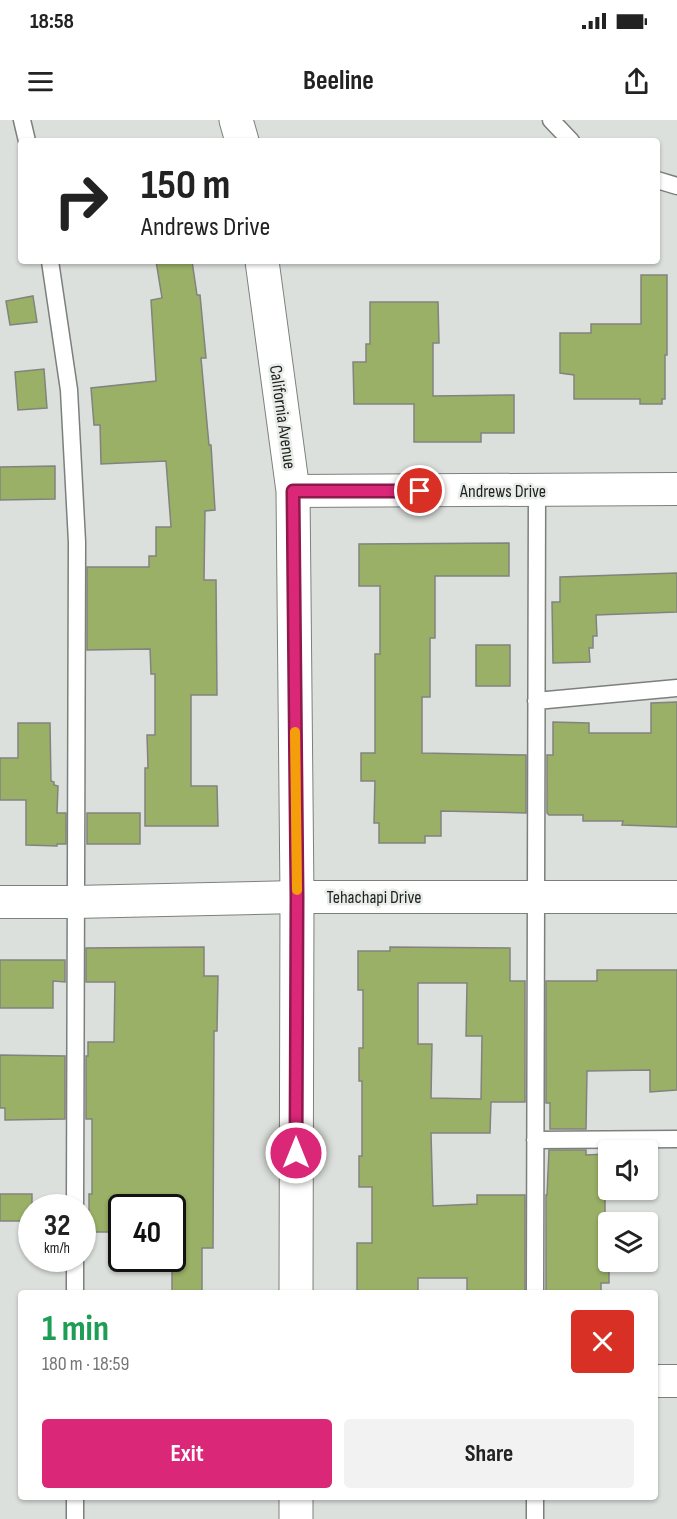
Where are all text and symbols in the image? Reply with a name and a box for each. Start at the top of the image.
text: 18:58 [30,8,74,35]
icon: menu [24,65,57,98]
text: Beeline [303,65,374,97]
icon: share [620,65,653,98]
text: 150 m [141,160,230,211]
icon: right [42,162,120,240]
text: Andrews Drive [141,211,270,243]
street label: California Avenue [265,364,300,470]
pin [394,465,445,516]
icon: arrive [403,474,436,507]
street label: Andrews Drive [459,481,546,502]
street label: Tehachapi Drive [327,887,421,908]
position arrow [264,1121,328,1185]
map controls [598,1140,658,1272]
button: sound [598,1140,658,1200]
speed limit sign: 40 [108,1194,186,1272]
text: 32 [44,1208,70,1244]
button: layers [598,1212,658,1272]
text: km/h [44,1239,70,1258]
text: 1 min [42,1308,109,1351]
button: close [571,1310,634,1373]
text: 180 m · 18:59 [42,1352,129,1376]
button: Exit [42,1419,332,1488]
button: Share [344,1419,634,1488]

